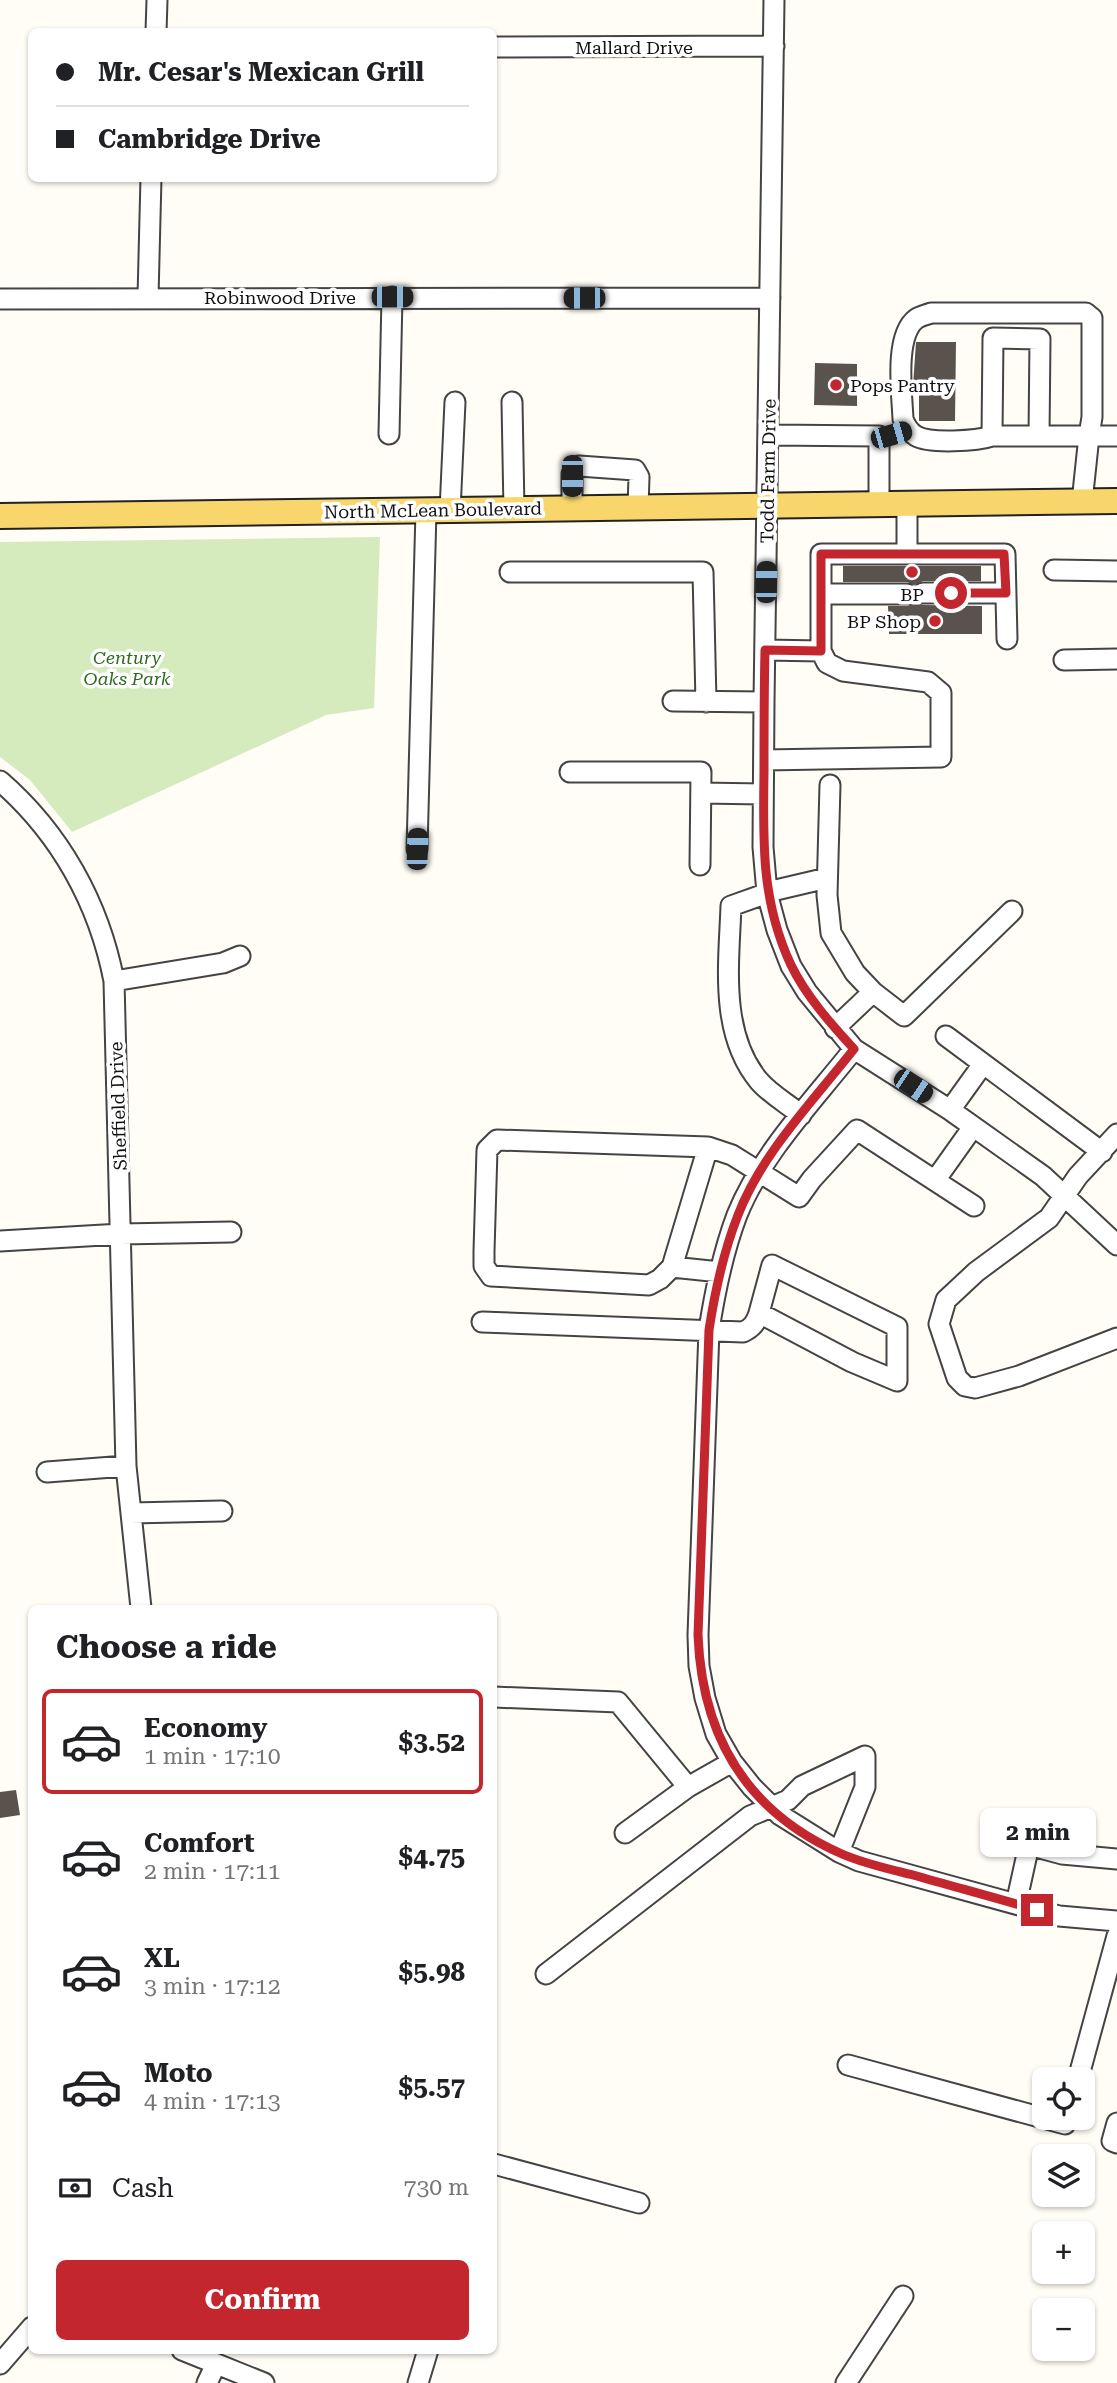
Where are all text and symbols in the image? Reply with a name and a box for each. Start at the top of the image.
street label: Mallard Drive [575,37,693,58]
text: Mr. Cesar's Mexican Grill [98,57,424,87]
text: Cambridge Drive [98,124,321,154]
street label: Robinwood Drive [204,287,356,308]
car [372,287,414,308]
car [564,288,606,309]
place label: Pops Pantry [850,375,955,396]
marker: Pops Pantry [828,377,844,393]
street label: Todd Farm Drive [756,398,780,543]
car [868,419,915,451]
car [562,455,583,497]
street label: North McLean Boulevard [324,498,543,522]
car [756,561,777,603]
marker: BP [904,564,920,580]
route start [935,577,967,609]
place label: BP [900,584,924,605]
place label: BP Shop [847,611,921,632]
marker: BP Shop [927,613,943,629]
park label: Century Oaks Park [83,647,171,689]
car [406,828,429,870]
street label: Sheffield Drive [105,1041,131,1171]
car [890,1066,937,1106]
text: Choose a ride [56,1628,277,1666]
icon: car [60,1710,123,1773]
text: Economy [144,1713,267,1743]
text: $3.52 [399,1727,465,1757]
text: 1 min · 17:10 [144,1743,281,1770]
callout: 2 min [979,1808,1095,1857]
text: 2 min [1006,1819,1070,1846]
icon: car [60,1825,123,1888]
text: Comfort [144,1828,254,1858]
text: $4.75 [399,1842,465,1872]
text: 2 min · 17:11 [144,1858,281,1885]
route end [1021,1894,1053,1926]
icon: car [60,1940,123,2003]
text: XL [144,1943,180,1973]
text: $5.98 [399,1957,465,1987]
text: 3 min · 17:12 [144,1973,281,2000]
icon: car [60,2055,123,2118]
text: Moto [144,2058,213,2088]
map controls [1032,2067,1095,2361]
button: locate [1032,2067,1095,2130]
text: $5.57 [399,2072,465,2102]
text: 4 min · 17:13 [144,2088,281,2115]
button: layers [1032,2144,1095,2207]
icon: cash [56,2169,94,2207]
text: Cash [112,2173,174,2203]
text: 730 m [404,2174,469,2201]
button: + [1032,2221,1095,2284]
button: Confirm [56,2260,469,2340]
button: − [1032,2298,1095,2361]

